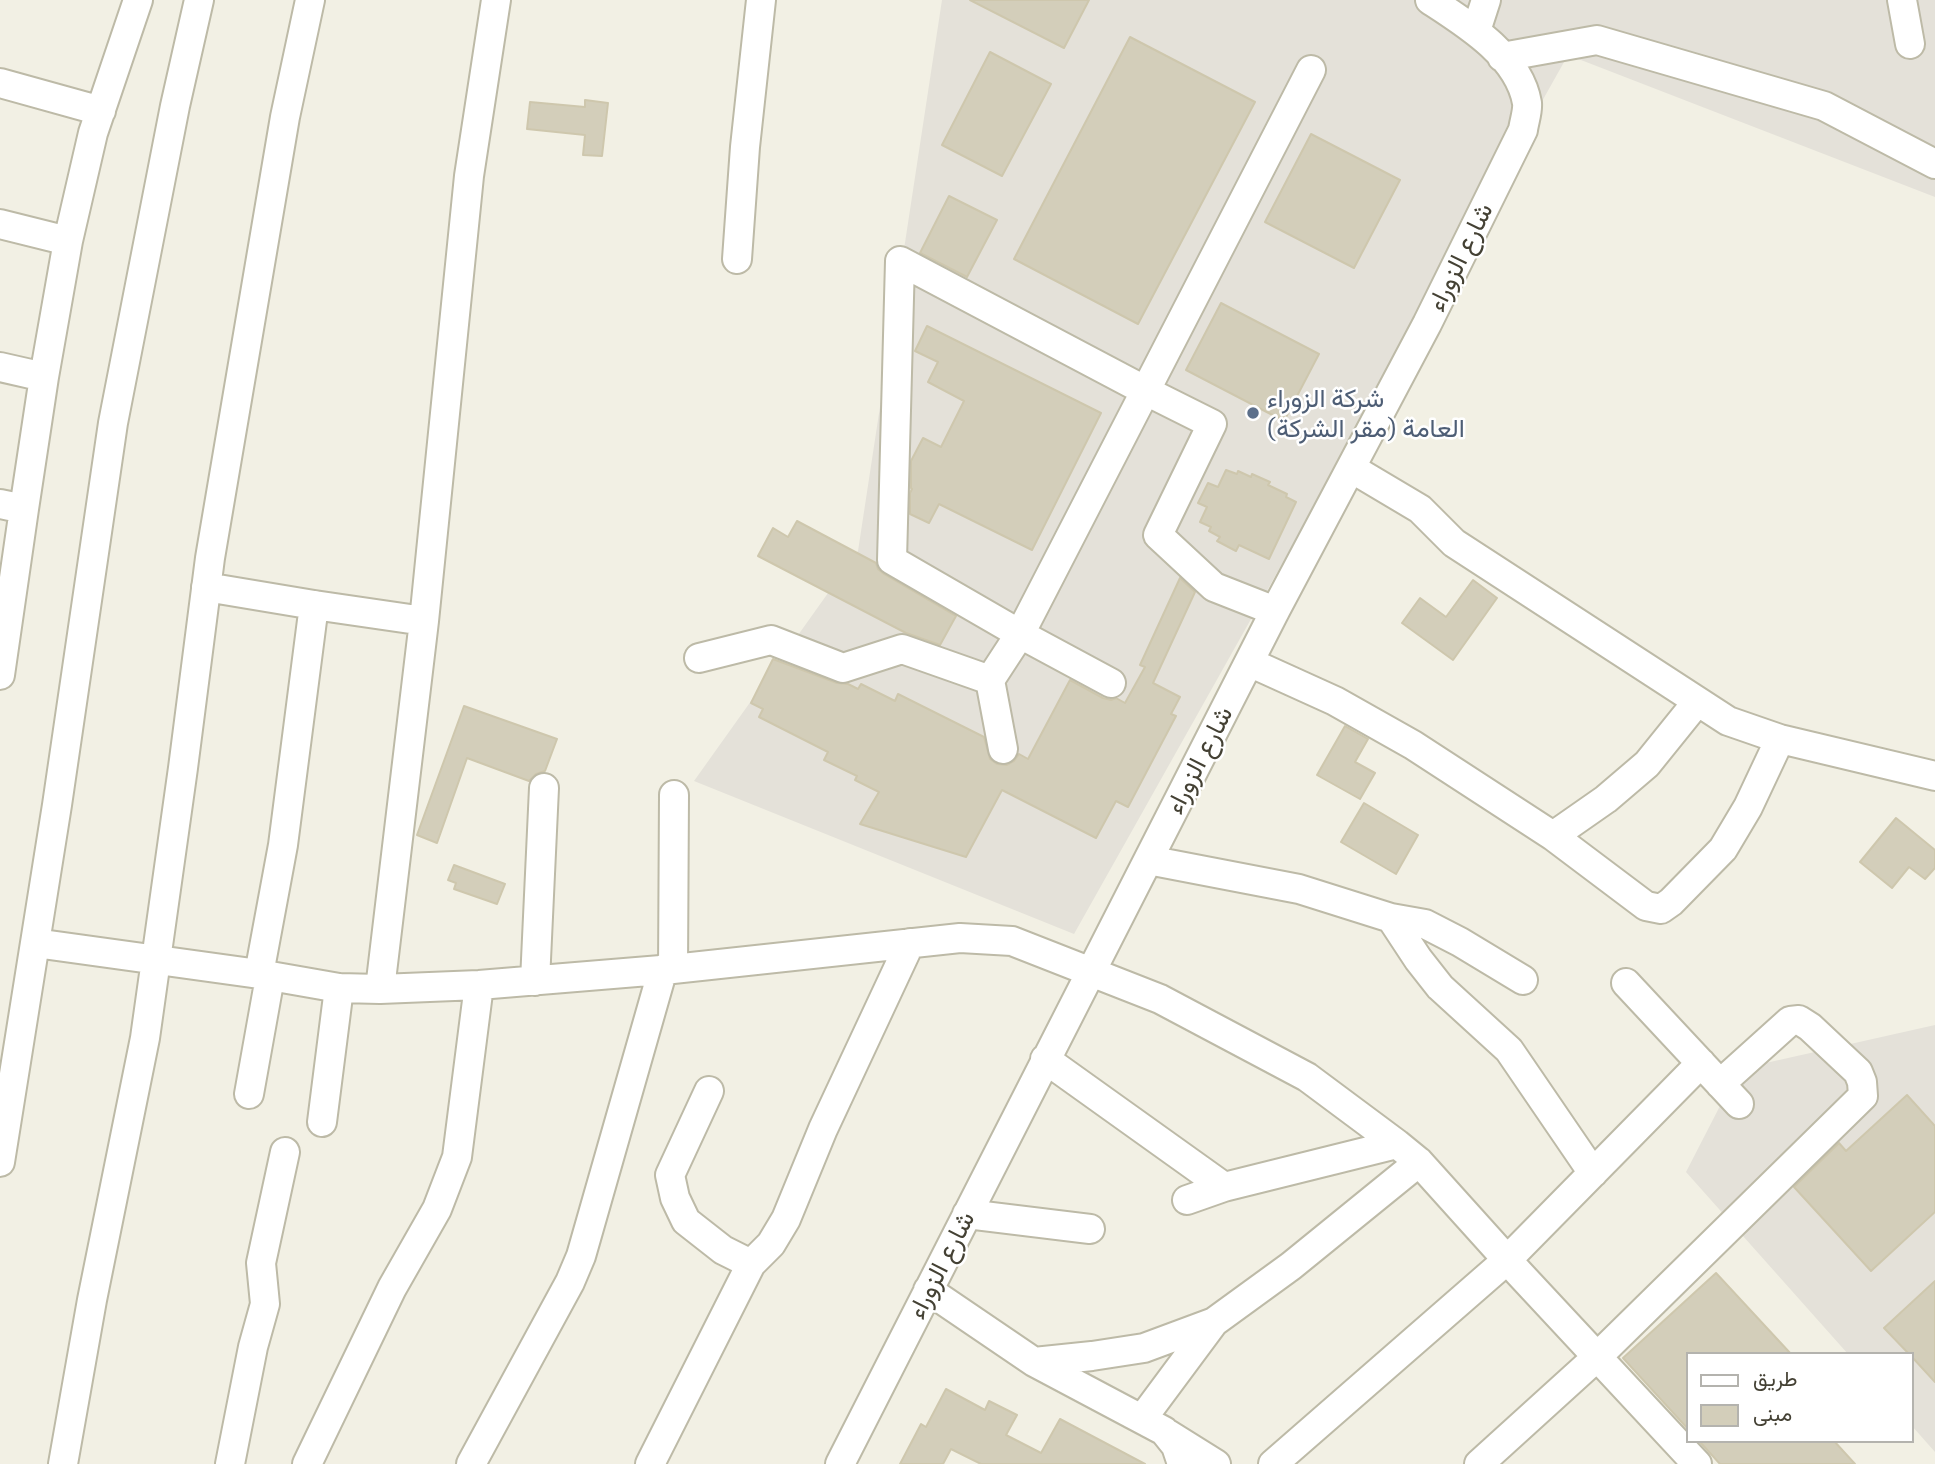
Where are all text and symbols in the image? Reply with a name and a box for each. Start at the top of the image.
street label: شارع الزوراء [1420,198,1500,316]
place label: شركة الزوراء العامة (مقر الشركة) [1267,382,1465,444]
marker: شركة الزوراء العامة (مقر الشركة) [1245,405,1261,421]
street label: شارع الزوراء [1159,701,1239,819]
street label: شارع الزوراء [901,1206,981,1324]
legend [1686,1352,1914,1443]
text: طريق [1753,1365,1798,1390]
text: مبنى [1753,1400,1792,1425]

